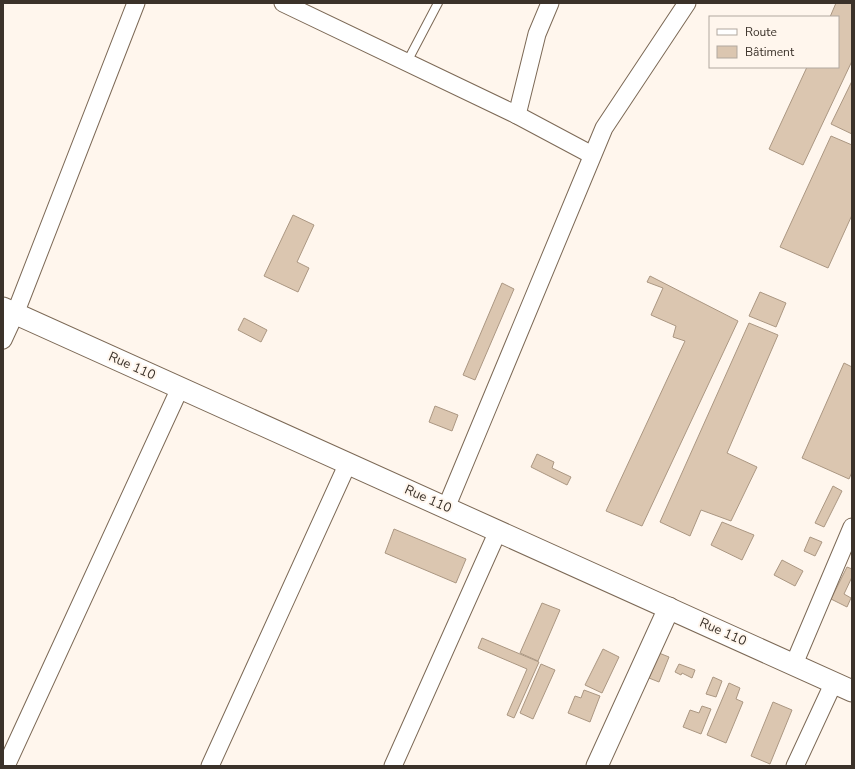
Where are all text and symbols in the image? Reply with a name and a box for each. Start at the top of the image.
legend [709,16,839,68]
text: Route [745,24,777,40]
text: Bâtiment [745,44,795,60]
street label: Rue 110 [106,348,159,384]
street label: Rue 110 [402,481,455,517]
street label: Rue 110 [697,614,750,650]

